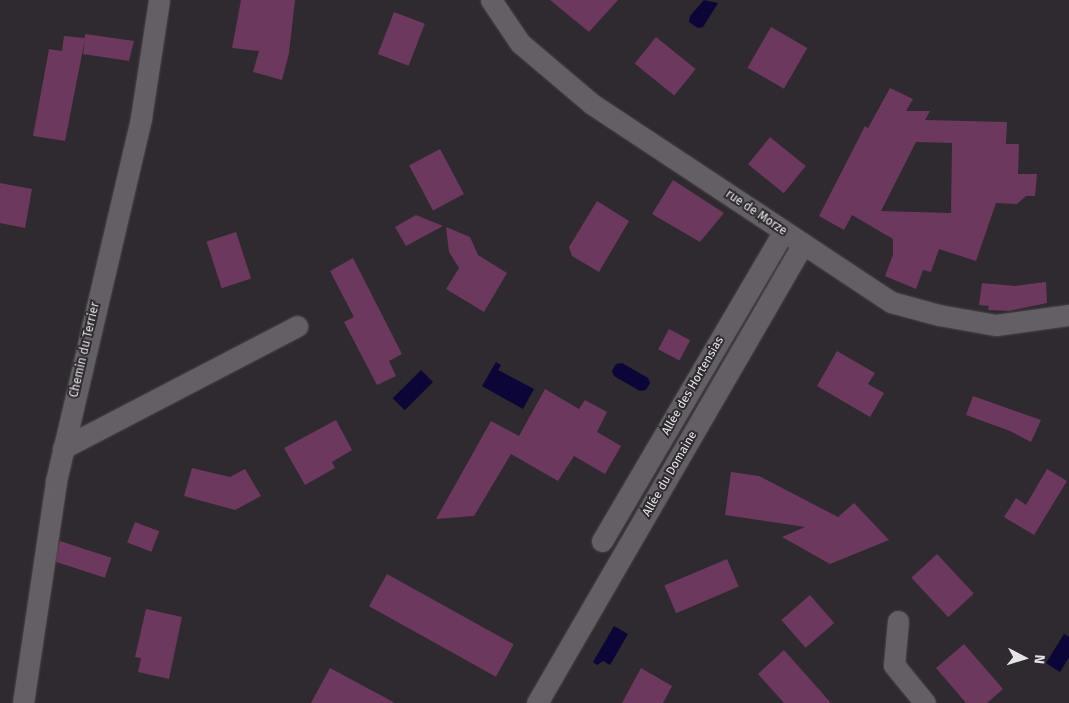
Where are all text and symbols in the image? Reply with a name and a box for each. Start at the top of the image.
street label: rue de Morze [723,187,789,239]
street label: Chemin du Terrier [67,301,103,399]
street label: Allée des Hortensias [659,334,727,438]
street label: Allée du Domaine [640,429,700,519]
north arrow [999,633,1049,683]
text: N [1031,654,1048,665]

